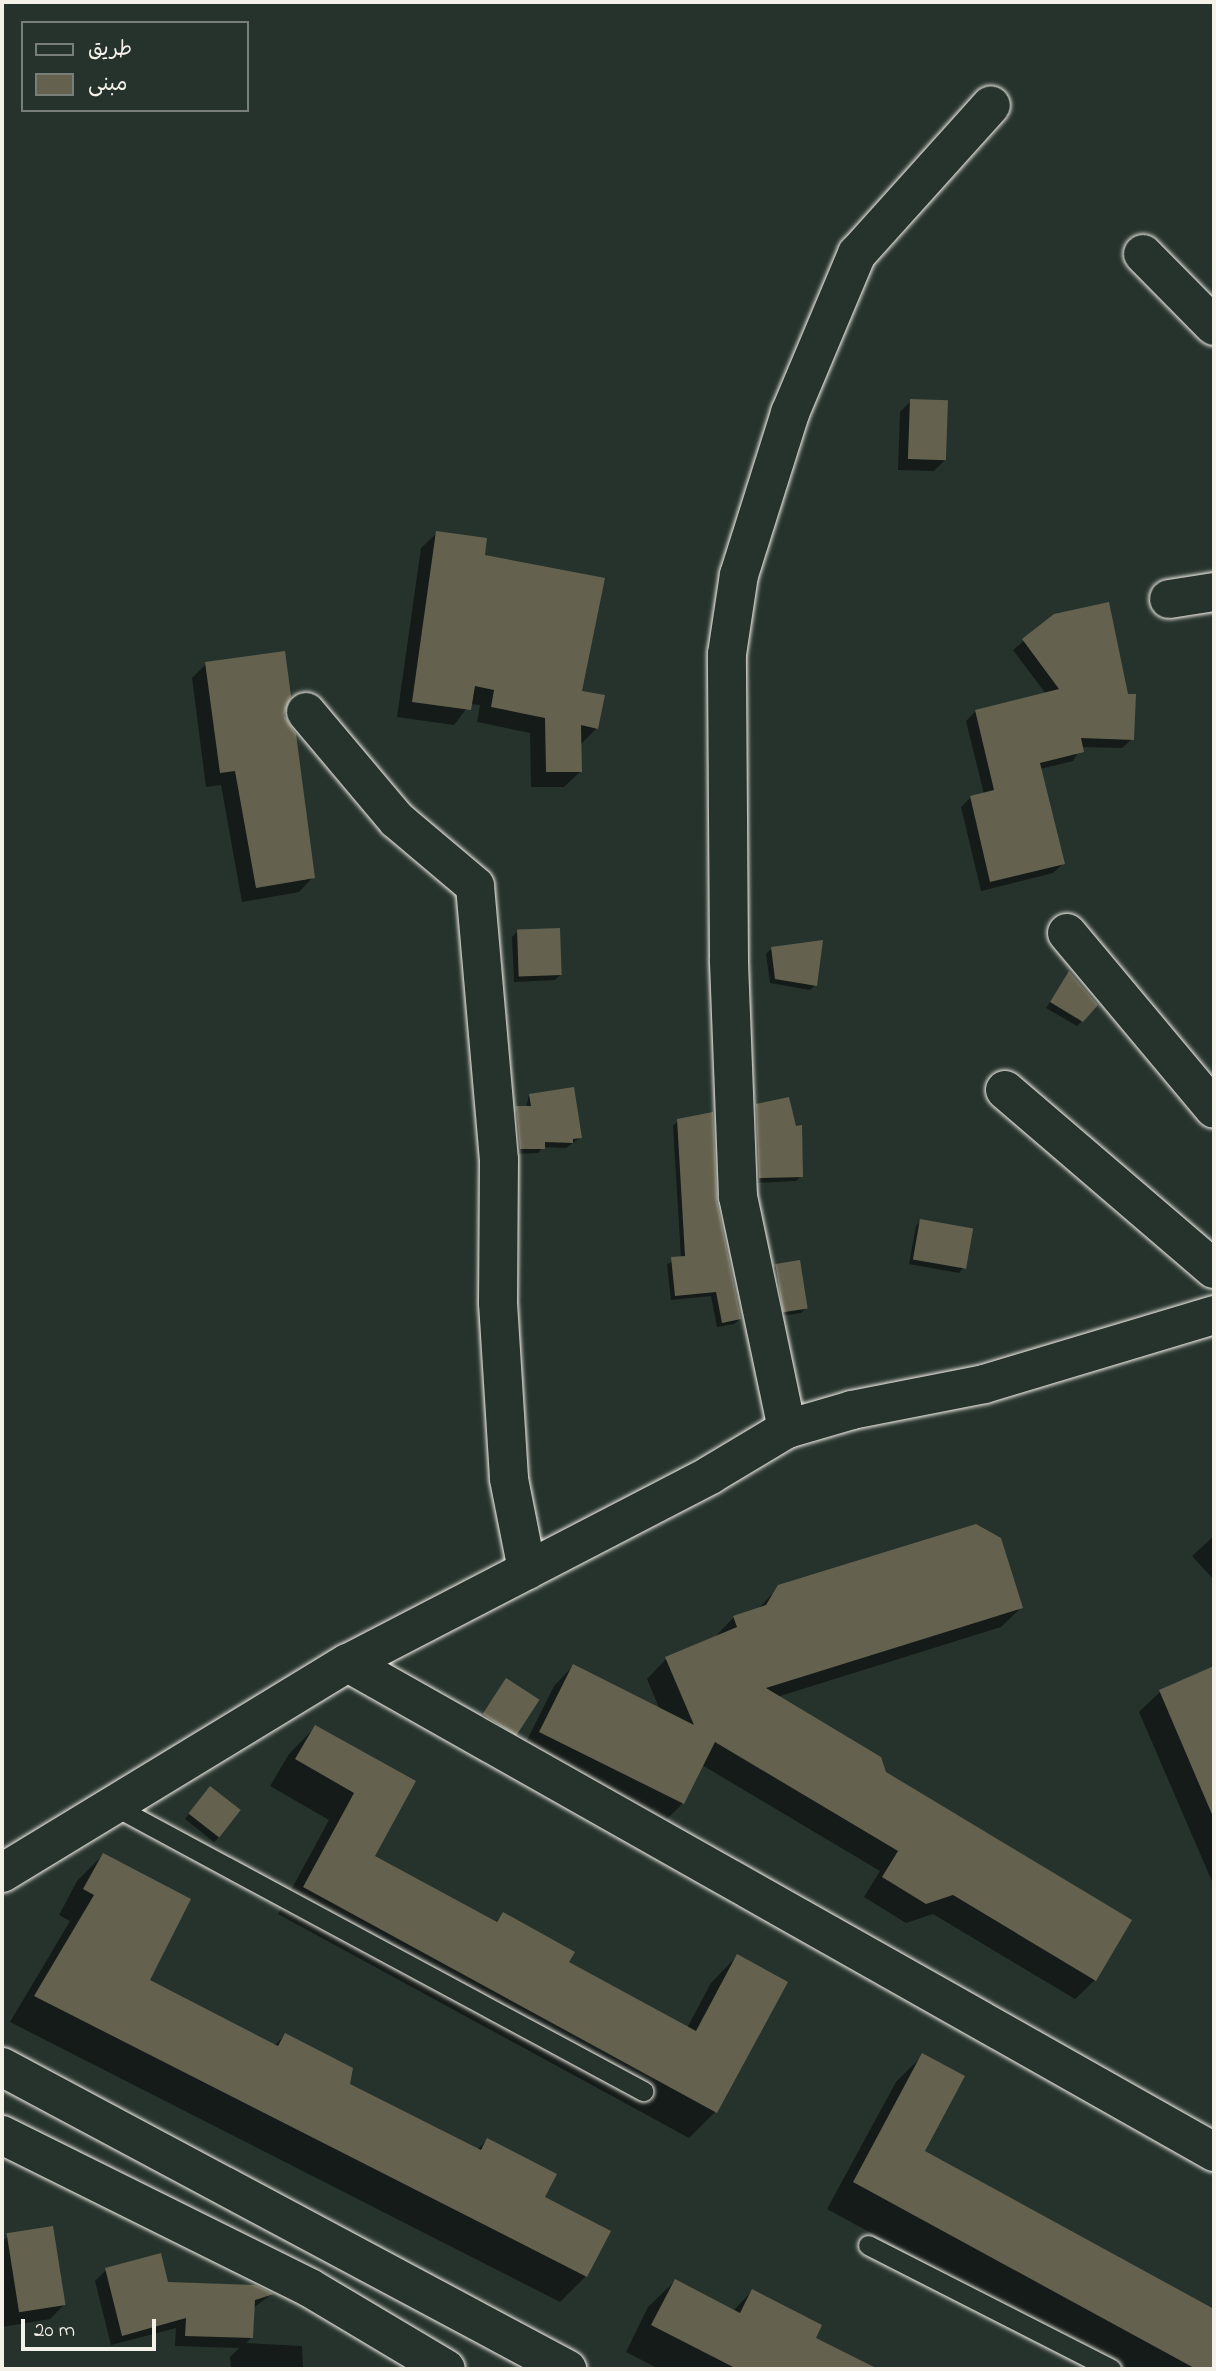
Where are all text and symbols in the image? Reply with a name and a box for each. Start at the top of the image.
legend [21,21,248,112]
text: طريق [88,35,132,65]
text: مبنى [88,70,127,100]
scale bar [24,2304,159,2348]
text: 20 m [34,2316,75,2346]

